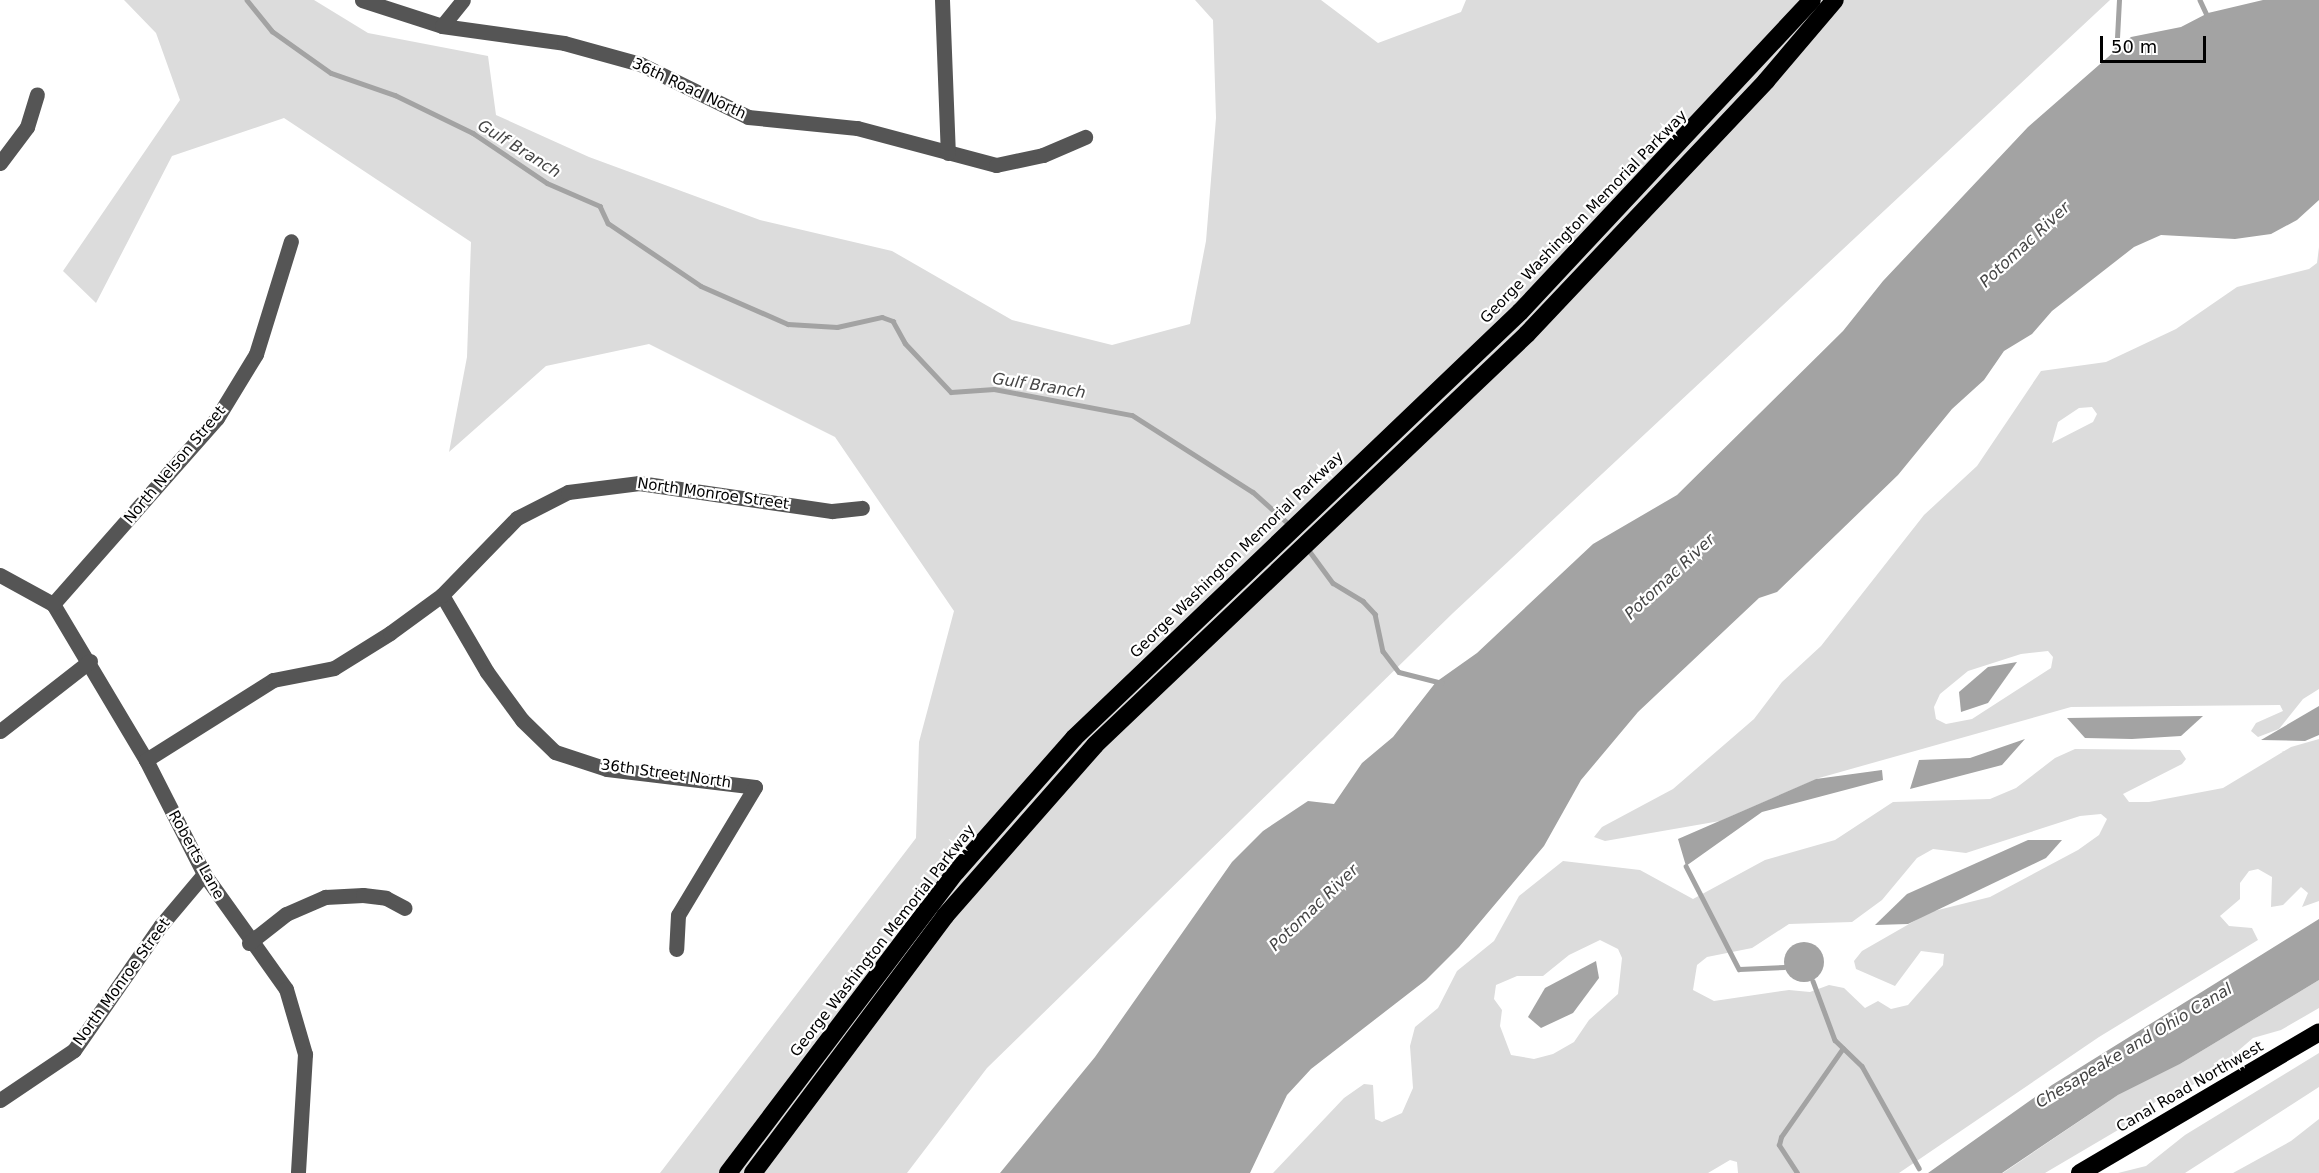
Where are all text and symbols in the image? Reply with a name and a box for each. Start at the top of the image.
scale bar [2103,24,2210,62]
text: 50 m [2111,36,2157,57]
street label: 36th Road North [629,55,749,123]
street label: George Washington Memorial Parkway [1477,107,1691,327]
water label: Gulf Branch [474,116,564,182]
water label: Potomac River [1976,198,2074,292]
water label: Gulf Branch [991,369,1087,403]
street label: North Nelson Street [120,402,230,528]
street label: George Washington Memorial Parkway [1127,448,1347,662]
street label: North Monroe Street [636,474,790,514]
water label: Potomac River [1621,530,1719,624]
street label: 36th Street North [600,756,732,792]
street label: Roberts Lane [164,808,228,902]
street label: George Washington Memorial Parkway [787,821,979,1061]
water label: Potomac River [1266,861,1362,955]
street label: North Monroe Street [70,915,174,1049]
water label: Chesapeake and Ohio Canal [2032,980,2236,1112]
street label: Canal Road Northwest [2113,1037,2267,1137]

